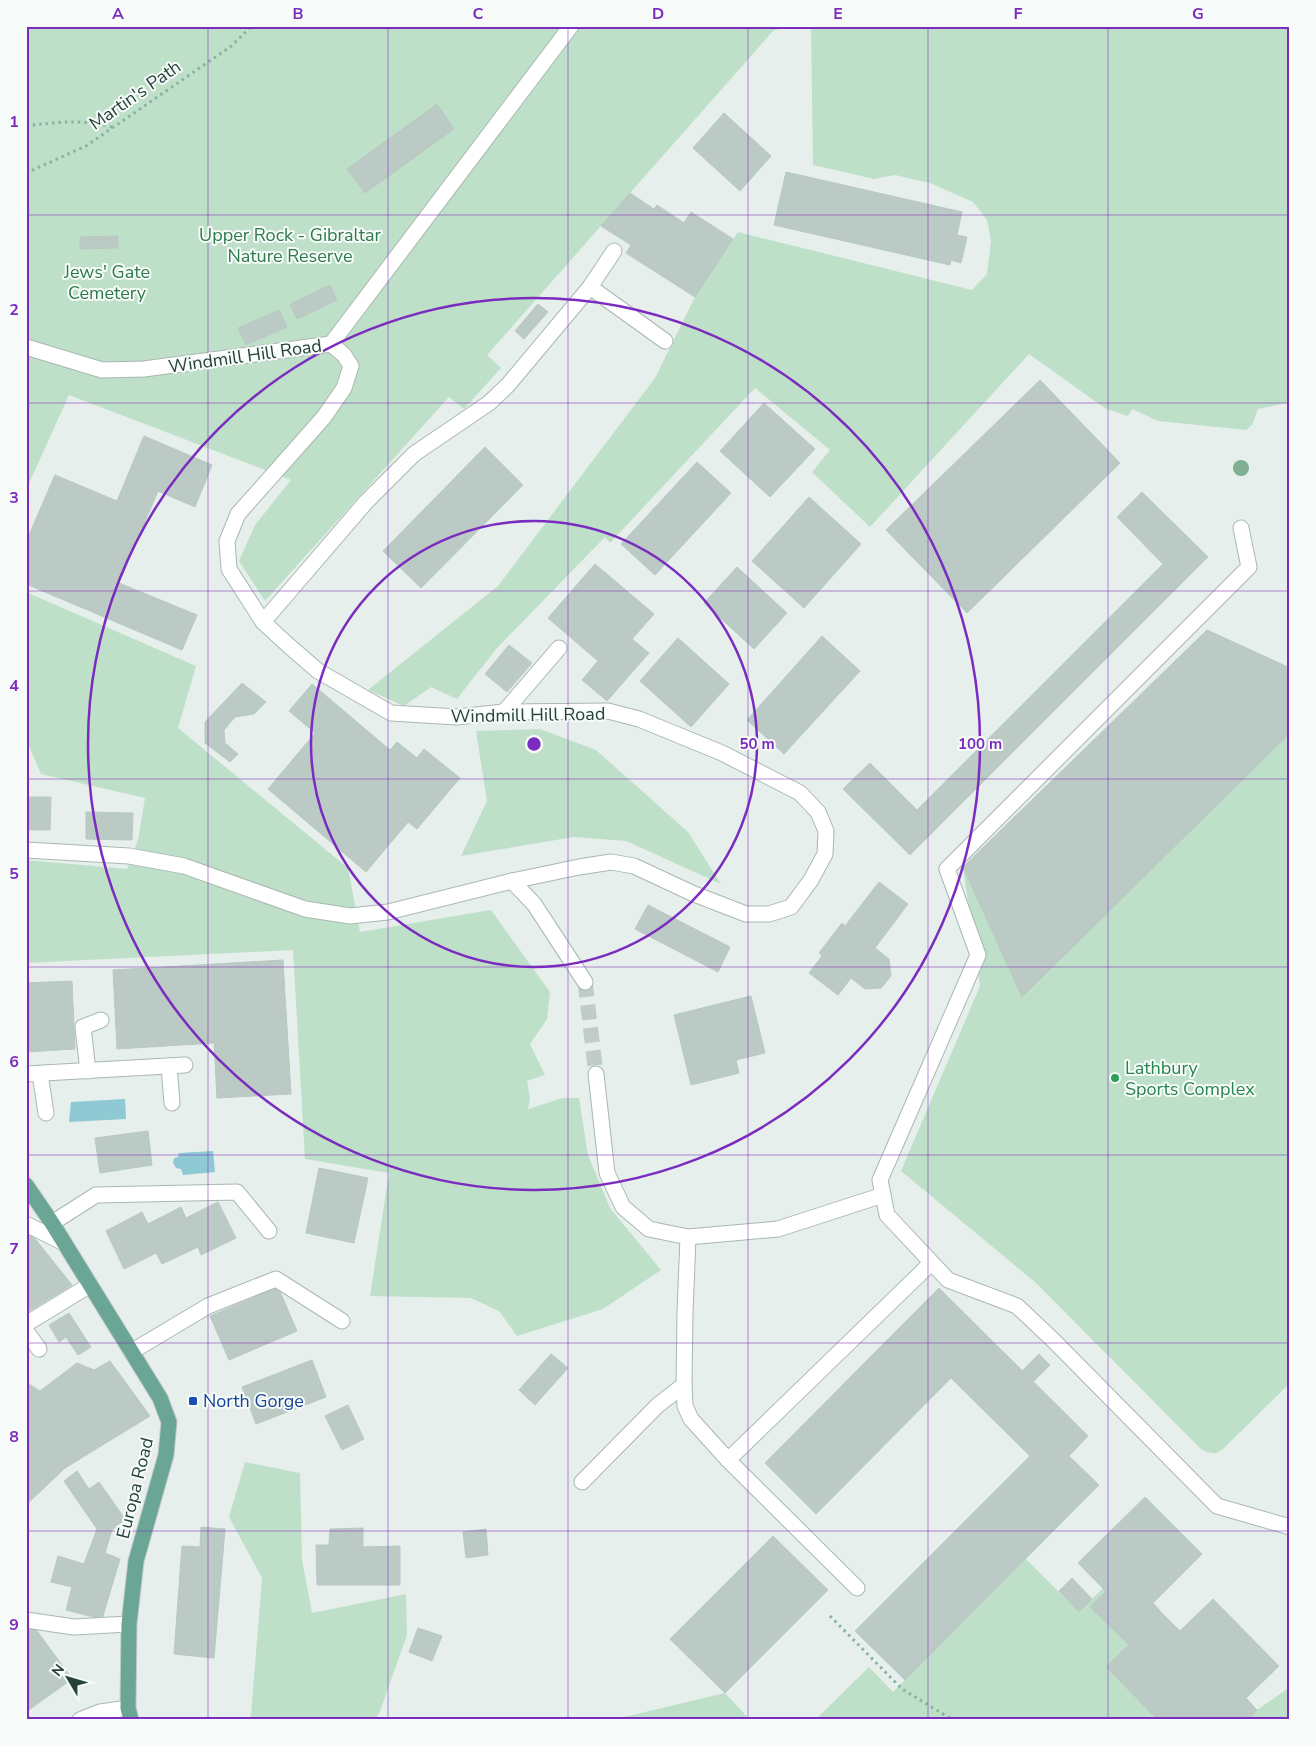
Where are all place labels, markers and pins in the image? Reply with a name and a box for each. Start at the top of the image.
centre of rings [525,735,543,753]
place label: Lathbury Sports Complex [1125,1056,1255,1101]
marker: Lathbury Sports Complex [1109,1072,1121,1084]
place label: North Gorge [203,1389,304,1413]
marker: North Gorge [187,1395,199,1407]

